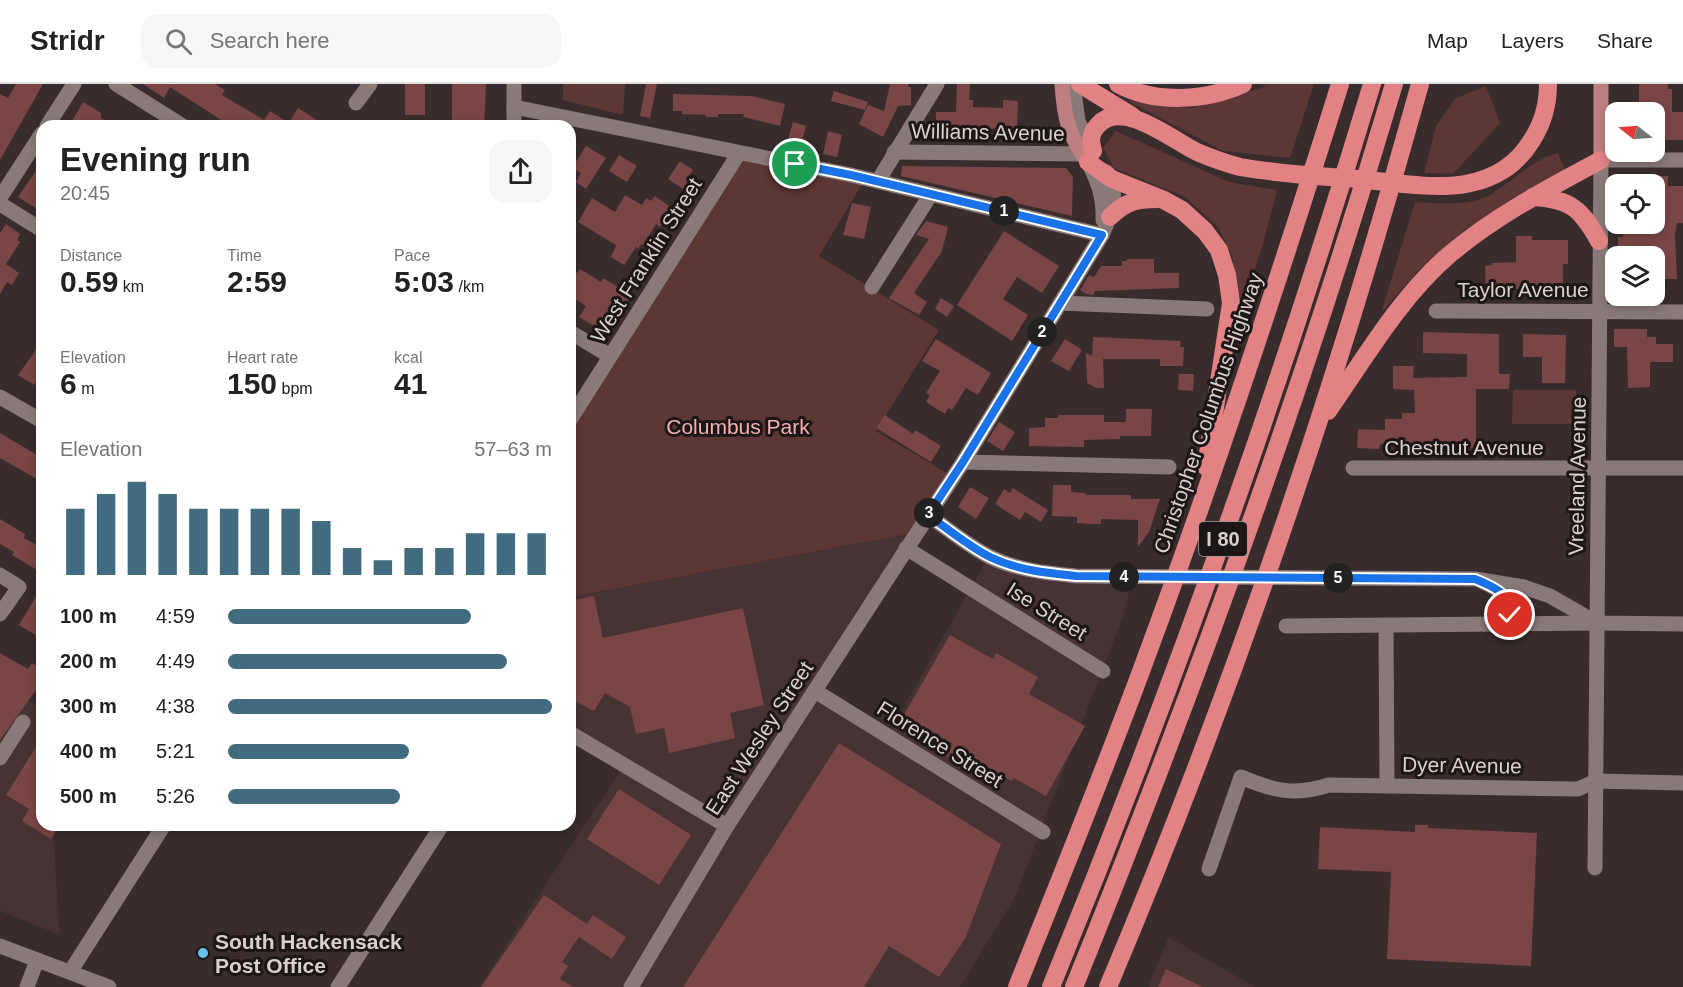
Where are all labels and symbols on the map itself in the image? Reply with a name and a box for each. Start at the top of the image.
north arrow [1605,102,1665,162]
street label: Williams Avenue [911,119,1065,145]
pin [769,138,820,189]
street label: West Franklin Street [586,173,706,347]
pin: 1 [989,196,1019,226]
street label: Christopher Columbus Highway [1149,269,1267,556]
street label: Taylor Avenue [1457,278,1589,301]
pin: 2 [1027,317,1057,347]
street label: Vreeland Avenue [1564,396,1590,556]
park label: Columbus Park [666,415,810,438]
street label: Chestnut Avenue [1384,436,1544,459]
pin: 3 [914,498,944,528]
road number: I 80 [1199,522,1247,556]
pin: 4 [1109,562,1139,592]
pin: 5 [1323,563,1353,593]
street label: Ise Street [1003,577,1091,645]
pin [1484,589,1535,640]
street label: East Wesley Street [701,657,817,819]
street label: Florence Street [873,696,1007,792]
street label: Dyer Avenue [1402,752,1522,778]
place label: South Hackensack Post Office [215,930,402,977]
marker: South Hackensack Post Office [196,946,210,960]

